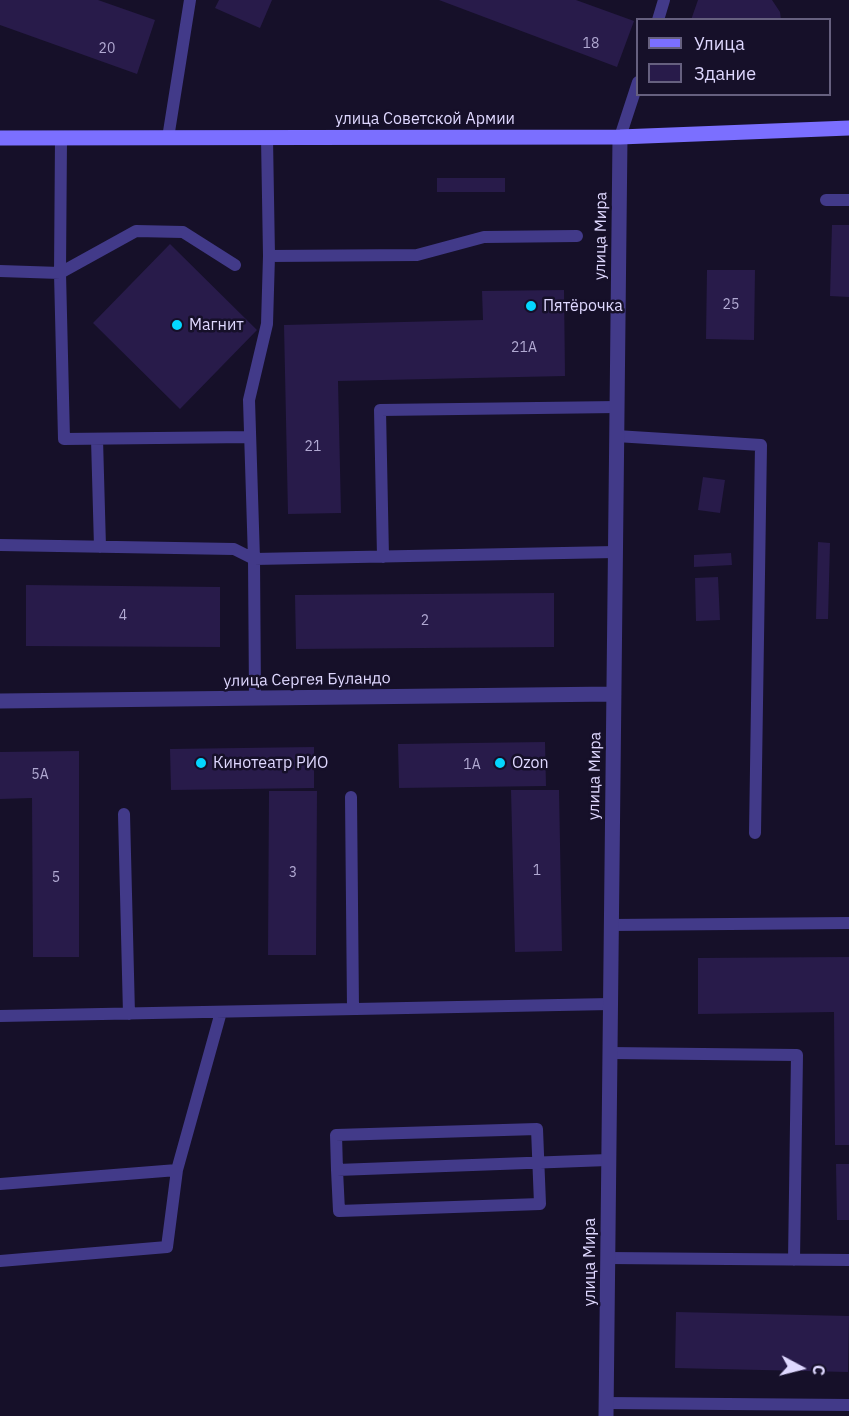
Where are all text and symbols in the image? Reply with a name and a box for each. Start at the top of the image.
legend [636,18,831,96]
text: Улица [694,32,745,55]
house number: 18 [583,36,599,52]
house number: 20 [99,41,115,57]
text: Здание [694,62,756,85]
street label: улица Советской Армии [335,109,515,129]
street label: улица Мира [591,192,611,280]
place label: Пятёрочка [543,296,623,316]
house number: 25 [723,297,739,313]
marker: Пятёрочка [524,299,538,313]
place label: Магнит [189,315,244,335]
marker: Магнит [170,318,184,332]
house number: 21А [511,340,537,356]
house number: 21 [305,439,321,455]
house number: 4 [119,608,127,624]
house number: 2 [421,613,429,629]
street label: улица Сергея Буландо [223,669,391,691]
street label: улица Мира [585,732,605,820]
place label: Кинотеатр РИО [213,753,328,773]
place label: Ozon [512,753,549,773]
marker: Кинотеатр РИО [194,756,208,770]
marker: Ozon [493,756,507,770]
house number: 1А [463,757,481,773]
house number: 5А [31,767,49,783]
house number: 1 [533,863,541,879]
house number: 3 [289,865,297,881]
house number: 5 [52,870,60,886]
street label: улица Мира [580,1218,600,1306]
north arrow [771,1338,831,1398]
text: С [808,1364,829,1377]

